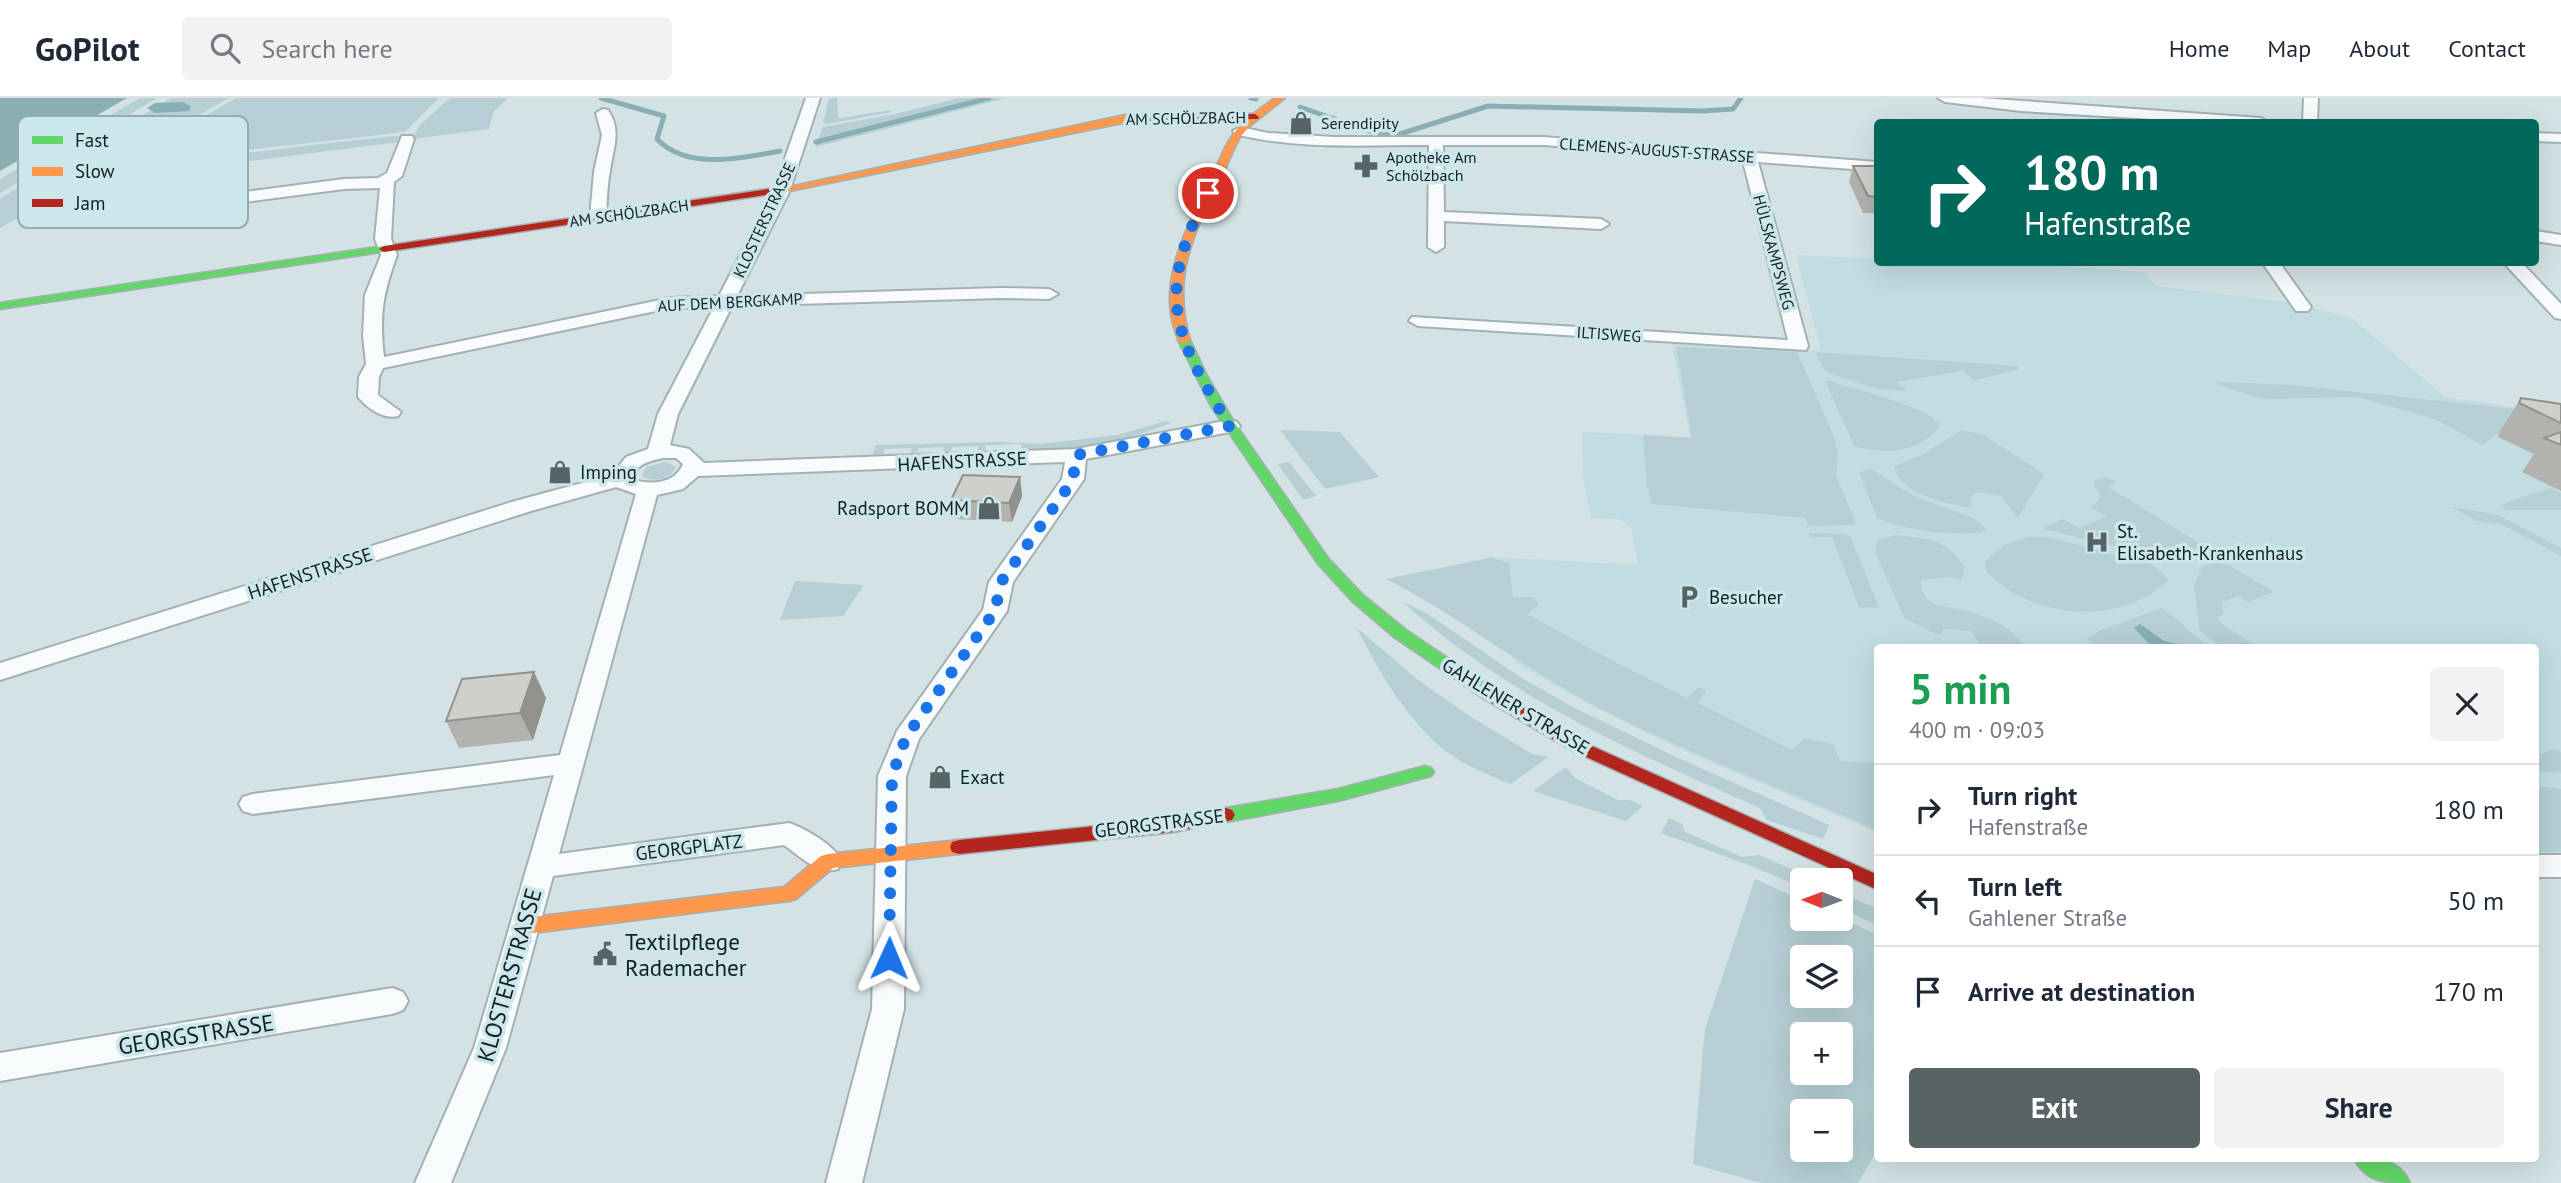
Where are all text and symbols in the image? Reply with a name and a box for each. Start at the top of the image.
search box [182,17,672,80]
text: GoPilot [35,27,140,70]
icon: search [206,29,244,67]
text: Search here [262,32,393,65]
text: Home [2169,33,2229,64]
text: Map [2267,33,2311,64]
text: About [2349,33,2410,64]
text: Contact [2448,33,2526,64]
street label: AM SCHÖLZBACH [1126,107,1246,129]
shop icon: Serendipity [1287,109,1315,137]
place label: Serendipity [1321,113,1399,133]
legend [18,116,248,228]
text: Fast [75,128,109,152]
street label: CLEMENS-AUGUST-STRASSE [1559,133,1755,167]
text: 180 m [2024,140,2159,204]
place label: Apotheke Am Schölzbach [1386,147,1477,185]
icon: right [1909,147,2000,238]
pharmacy icon: Apotheke Am Schölzbach [1352,152,1380,180]
text: Slow [75,159,115,183]
street label: KLOSTERSTRASSE [729,159,799,281]
pin [1178,163,1238,223]
icon: arrive [1189,174,1227,212]
text: Jam [74,191,105,215]
street label: HÜLSKAMPSWEG [1749,192,1799,312]
street label: AM SCHÖLZBACH [568,195,690,231]
text: Hafenstraße [2024,202,2191,244]
street label: AUF DEM BERGKAMP [657,288,803,316]
street label: ILTISWEG [1576,322,1642,346]
street label: HAFENSTRASSE [897,446,1027,476]
shop icon: Imping [546,458,574,486]
place label: Imping [580,460,637,484]
shop icon: Radsport BOMM [975,494,1003,522]
place label: Radsport BOMM [837,496,969,520]
place label: St. Elisabeth-Krankenhaus [2117,519,2303,565]
hospital icon: St. Elisabeth-Krankenhaus [2083,528,2111,556]
street label: HAFENSTRASSE [245,542,375,604]
parking icon: Besucher [1675,583,1703,611]
place label: Besucher [1709,585,1784,609]
street label: GAHLENER STRASSE [1438,653,1594,759]
text: 5 min [1909,661,2011,716]
button: close [2430,667,2504,741]
text: 400 m · 09:03 [1909,715,2045,744]
shop icon: Exact [926,763,954,791]
place label: Exact [960,765,1005,789]
text: Turn right [1968,779,2077,812]
icon: right [1909,791,1947,829]
text: 180 m [2433,793,2504,826]
street label: GEORGSTRASSE [1093,803,1225,843]
text: Hafenstraße [1968,812,2088,841]
street label: GEORGPLATZ [634,829,744,865]
north arrow [1790,868,1853,931]
map controls [1790,868,1853,1162]
text: Turn left [1968,870,2062,903]
icon: left [1909,882,1947,920]
text: 50 m [2448,884,2504,917]
street label: KLOSTERSTRASSE [470,885,548,1065]
text: Gahlener Straße [1968,903,2127,932]
position arrow [852,921,926,995]
place label: Textilpflege Rademacher [625,927,747,982]
public building icon: Textilpflege Rademacher [591,940,619,968]
button: layers [1790,945,1853,1008]
icon: arrive [1909,973,1947,1011]
text: Arrive at destination [1968,975,2195,1008]
text: 170 m [2433,975,2504,1008]
street label: GEORGSTRASSE [116,1007,276,1061]
button: + [1790,1022,1853,1085]
button: Exit [1909,1068,2200,1148]
button: Share [2214,1068,2504,1148]
button: − [1790,1099,1853,1162]

